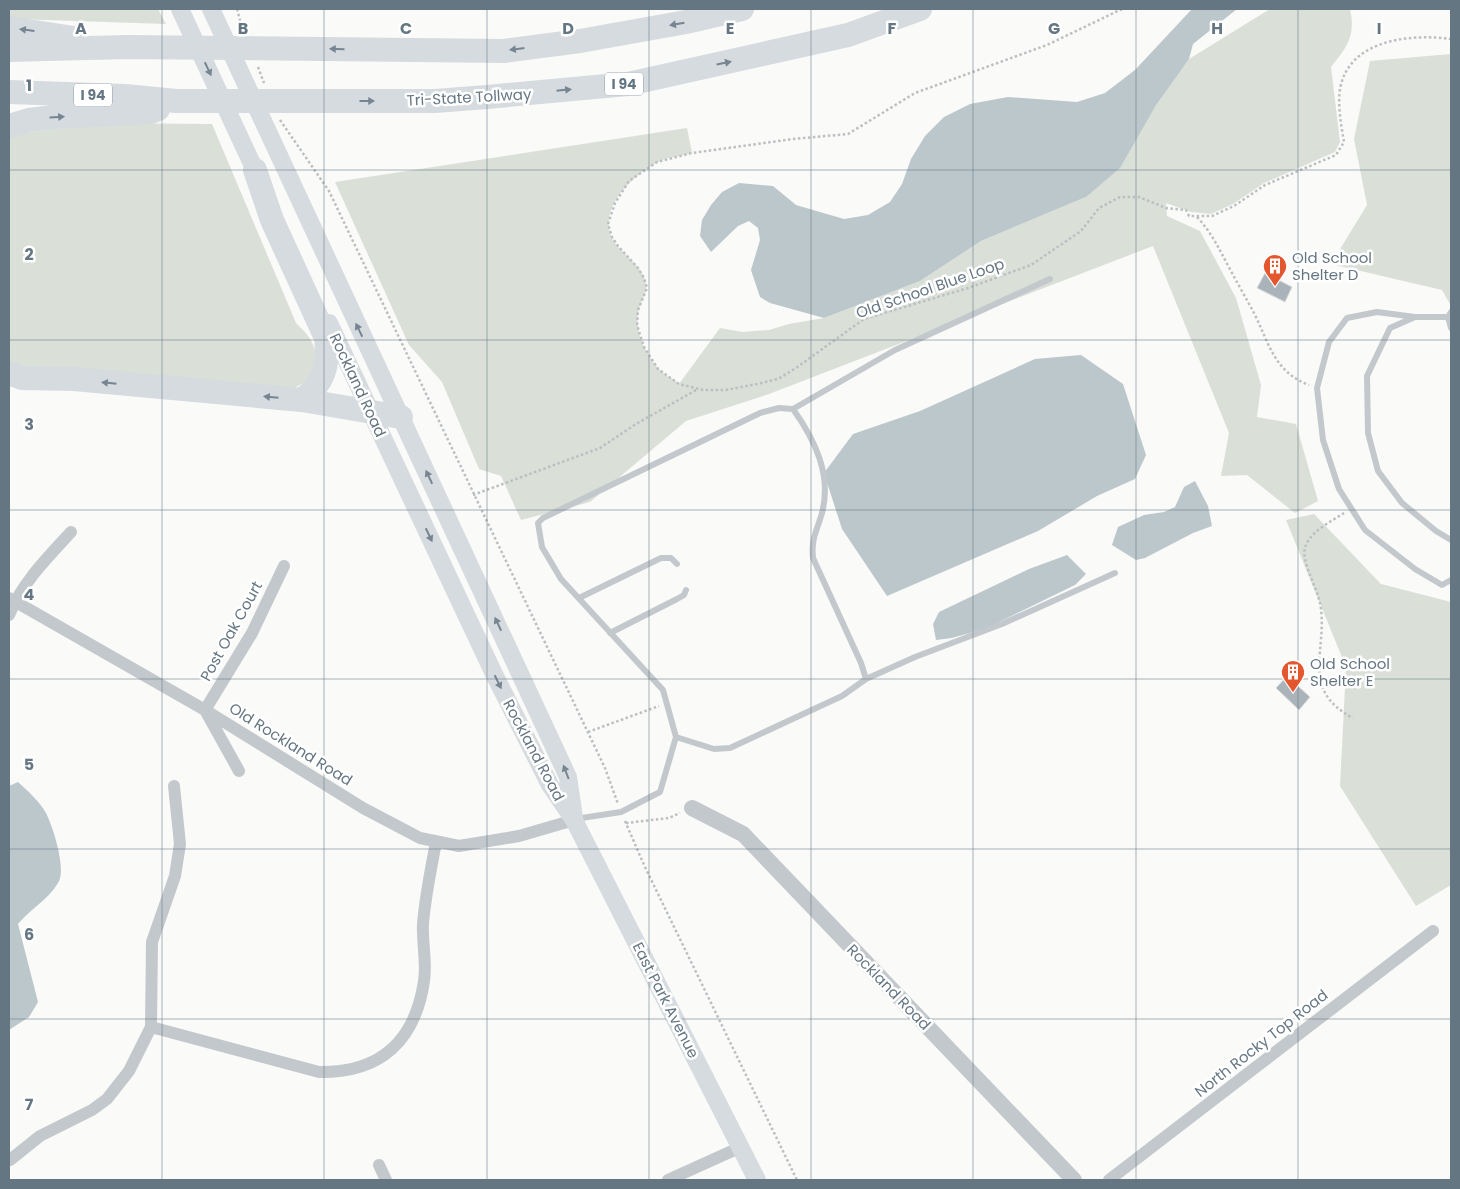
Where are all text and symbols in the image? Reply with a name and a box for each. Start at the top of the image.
text: A [75,17,87,40]
text: B [238,17,248,40]
text: C [400,17,412,40]
text: D [562,17,574,40]
text: E [726,17,734,40]
text: F [888,17,897,40]
text: G [1048,17,1060,40]
text: H [1211,17,1223,40]
text: I [1377,17,1381,40]
one-way arrow [669,20,685,28]
one-way arrow [19,26,35,34]
one-way arrow [329,45,345,53]
one-way arrow [508,45,524,53]
one-way arrow [716,59,731,67]
one-way arrow [204,62,212,76]
road number: I 94 [605,72,643,96]
text: 1 [26,74,32,97]
street label: Tri-State Tollway [406,83,532,111]
road number: I 94 [74,84,112,106]
one-way arrow [556,86,572,94]
one-way arrow [359,97,375,105]
one-way arrow [49,113,65,121]
text: 2 [24,243,34,266]
place label: Old School Shelter D [1292,247,1372,285]
street label: Old School Blue Loop [853,253,1007,323]
building icon: Old School Shelter D [1262,253,1288,287]
one-way arrow [355,323,363,337]
street label: Rockland Road [325,330,391,440]
one-way arrow [100,379,116,387]
one-way arrow [262,392,278,400]
text: 3 [24,413,34,436]
one-way arrow [425,470,433,484]
one-way arrow [425,528,433,542]
street label: Post Oak Court [195,577,267,685]
text: 4 [24,583,35,606]
one-way arrow [494,617,502,631]
place label: Old School Shelter E [1310,653,1390,691]
building icon: Old School Shelter E [1280,659,1306,693]
one-way arrow [494,675,502,689]
street label: Rockland Road [498,696,570,804]
street label: Old Rockland Road [225,698,357,790]
text: 5 [24,753,34,776]
one-way arrow [562,764,570,779]
text: 6 [24,923,34,946]
street label: East Park Avenue [628,938,704,1062]
street label: Rockland Road [842,939,936,1035]
street label: North Rocky Top Road [1190,984,1332,1102]
text: 7 [25,1093,34,1116]

